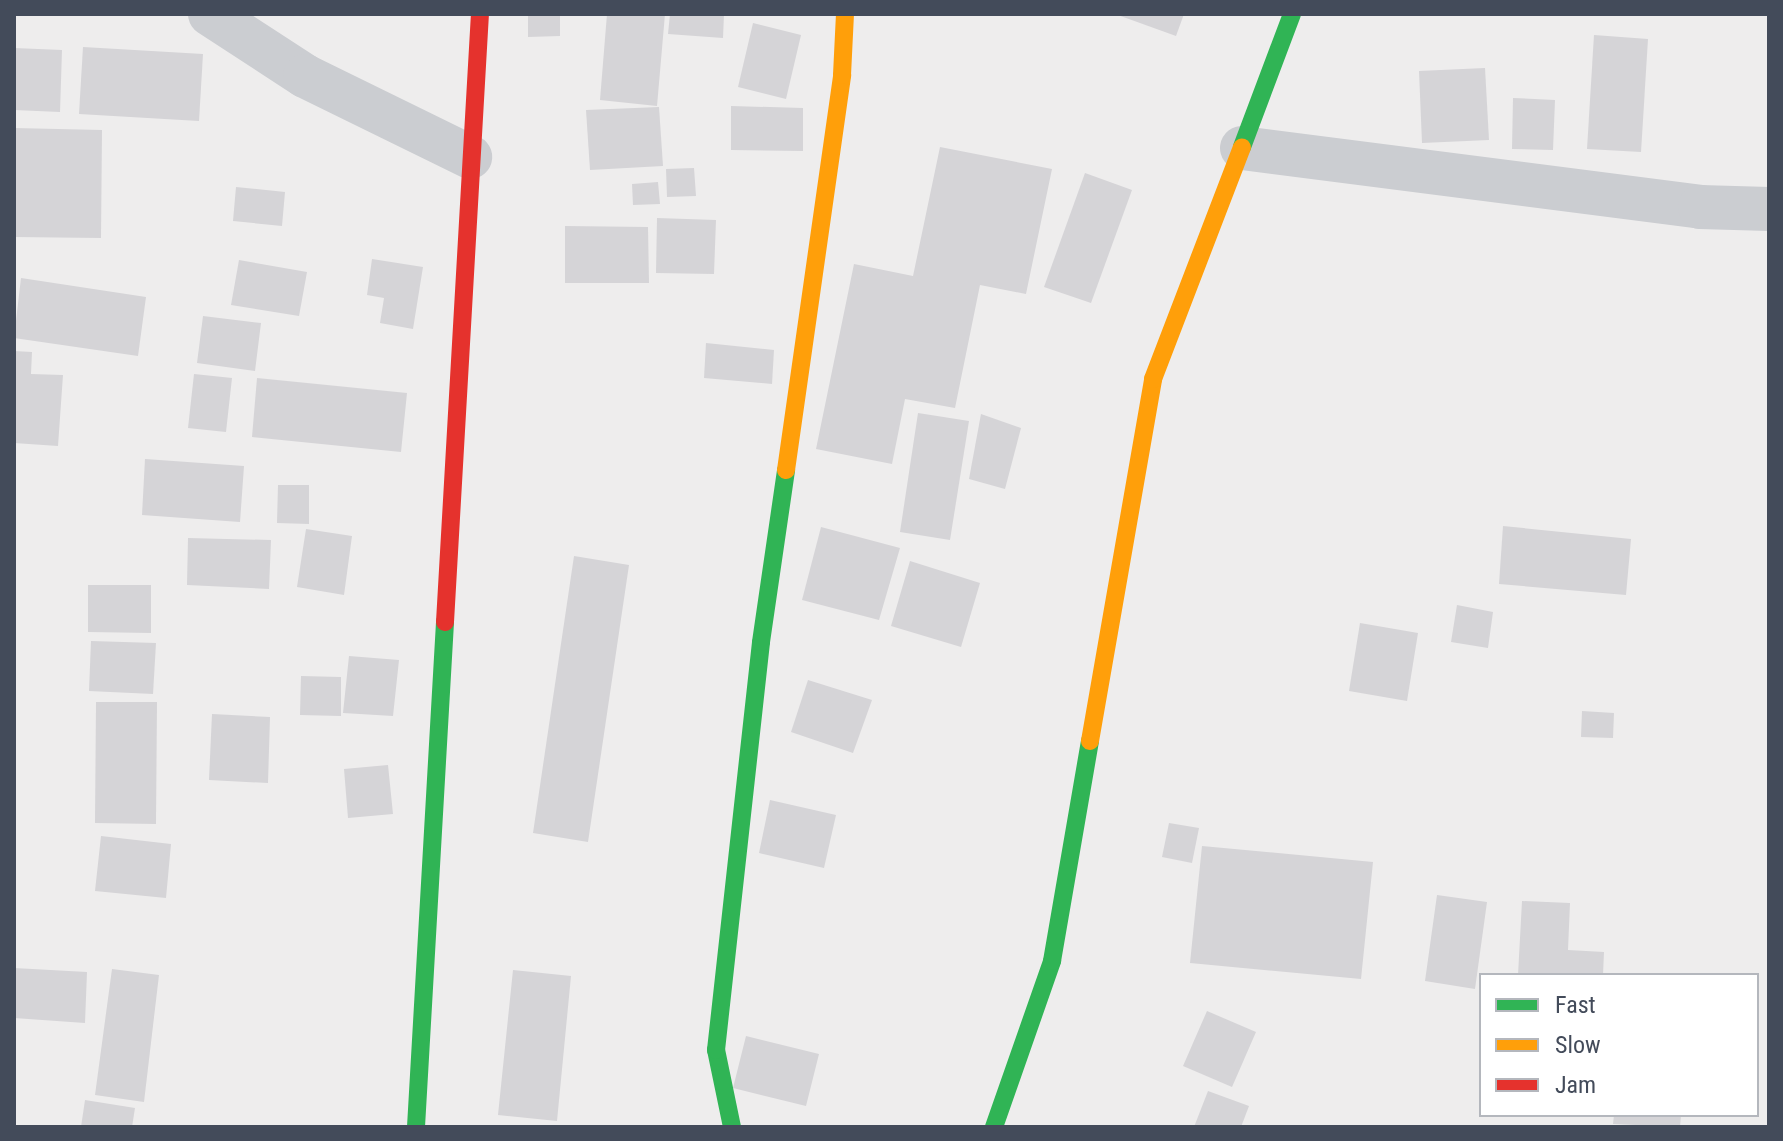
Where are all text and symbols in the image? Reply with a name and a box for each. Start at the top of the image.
legend [1479,973,1759,1117]
text: Fast [1555,991,1596,1019]
text: Slow [1555,1031,1601,1059]
text: Jam [1555,1071,1596,1099]

